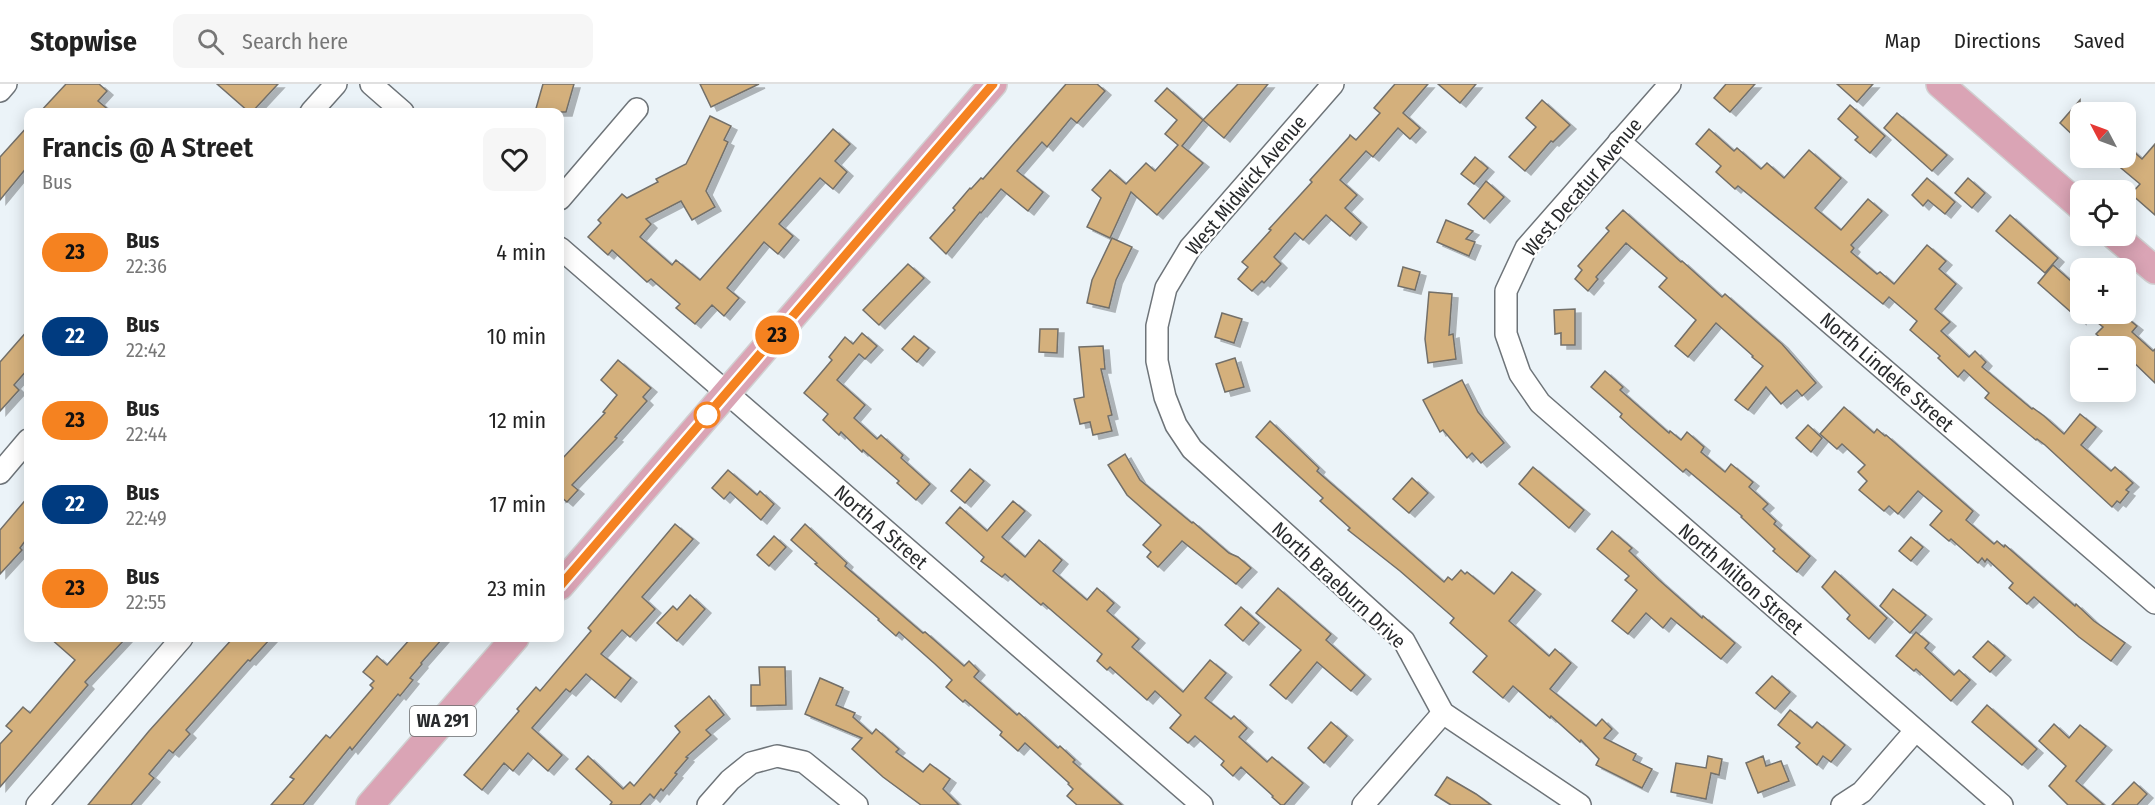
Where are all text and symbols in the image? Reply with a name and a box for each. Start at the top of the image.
search box [173,14,593,68]
text: Stopwise [30,25,137,58]
icon: search [194,25,227,58]
text: Search here [242,28,348,55]
text: Map [1884,28,1921,54]
text: Directions [1954,28,2041,54]
text: Saved [2074,28,2125,54]
north arrow [2070,102,2136,168]
map controls [2070,102,2136,402]
street label: West Midwick Avenue [1180,110,1312,260]
street label: West Decatur Avenue [1517,113,1647,261]
button: heart [483,128,546,191]
text: Francis @ A Street [42,131,253,164]
text: Bus [42,170,72,194]
button: locate [2070,180,2136,246]
text: Bus [126,227,159,254]
text: 23 [65,239,85,265]
text: 4 min [496,239,546,266]
text: 22:36 [126,254,167,278]
button: + [2070,258,2136,324]
street label: North Lindeke Street [1815,307,1959,437]
text: Bus [126,311,159,338]
line badge: 23 [750,316,804,354]
text: 23 [767,322,787,348]
text: 22 [65,323,85,349]
text: 10 min [487,323,546,350]
button: − [2070,336,2136,402]
text: 22:42 [126,338,166,362]
text: Bus [126,395,159,422]
unlabelled marker [694,402,720,428]
text: 23 [65,407,85,433]
text: 12 min [488,407,546,434]
text: 22:44 [126,422,167,446]
text: Bus [126,479,159,506]
street label: North A Street [829,480,933,574]
text: 22 [65,491,85,517]
text: 17 min [489,491,546,518]
text: 22:49 [126,506,167,530]
street label: North Braeburn Drive [1267,517,1411,653]
street label: North Milton Street [1674,518,1809,640]
text: Bus [126,563,159,590]
text: 23 [65,575,85,601]
text: 23 min [487,575,546,602]
text: 22:55 [126,590,166,614]
road number: WA 291 [410,706,476,736]

